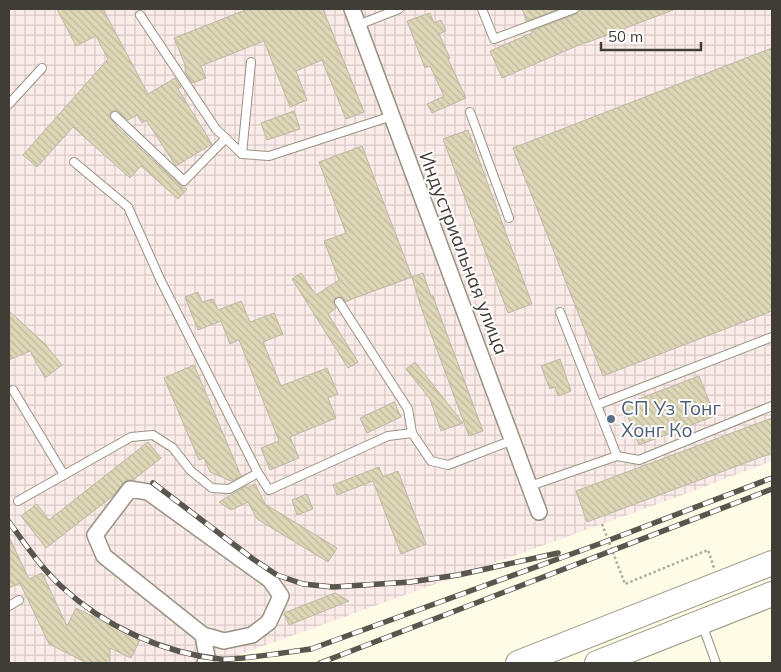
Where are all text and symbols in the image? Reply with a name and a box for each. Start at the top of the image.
scale bar [601,20,701,52]
text: 50 m [608,27,643,46]
street label: Индустриальная улица [414,148,514,358]
place label: СП Уз Тонг Хонг Ко [621,396,721,442]
marker: СП Уз Тонг Хонг Ко [605,413,617,425]

